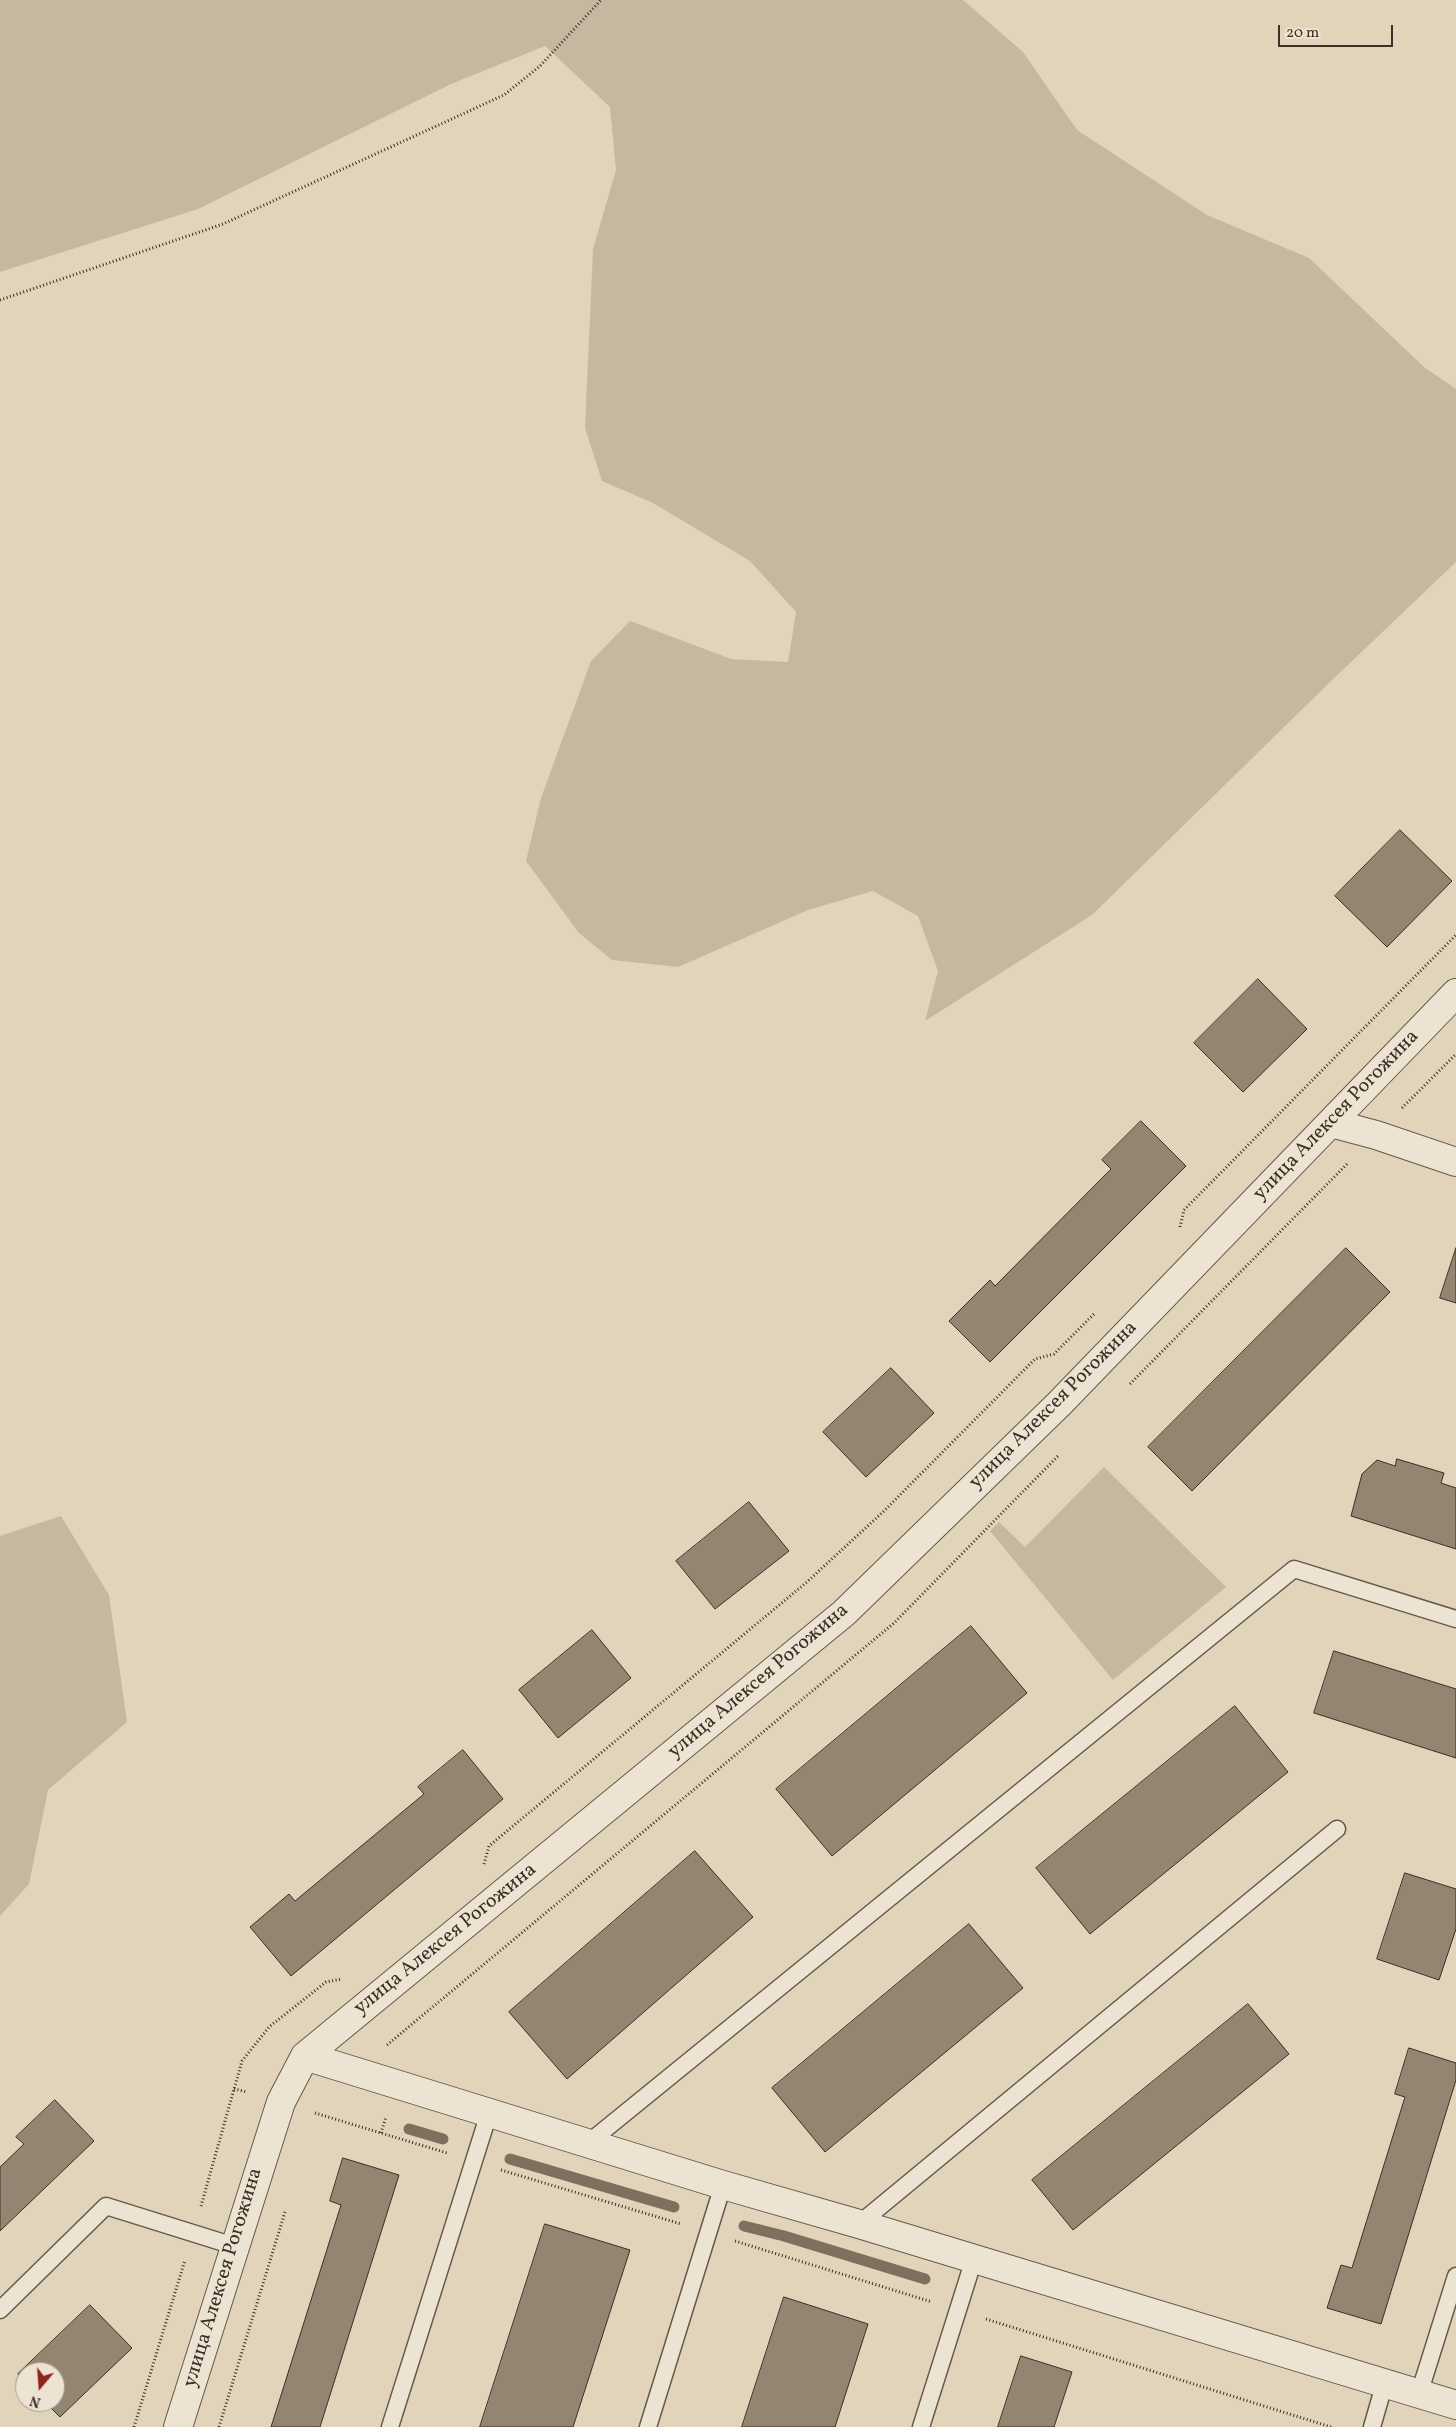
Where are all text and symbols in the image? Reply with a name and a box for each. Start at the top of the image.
scale bar [1281,15,1396,47]
text: 20 m [1286,23,1319,44]
street label: улица Алексея Рогожина [1249,1026,1425,1206]
street label: улица Алексея Рогожина [965,1317,1143,1495]
street label: улица Алексея Рогожина [664,1599,854,1765]
street label: улица Алексея Рогожина [350,1859,542,2021]
street label: улица Алексея Рогожина [179,2165,269,2391]
north arrow [15,2362,65,2412]
text: N [28,2390,43,2411]

